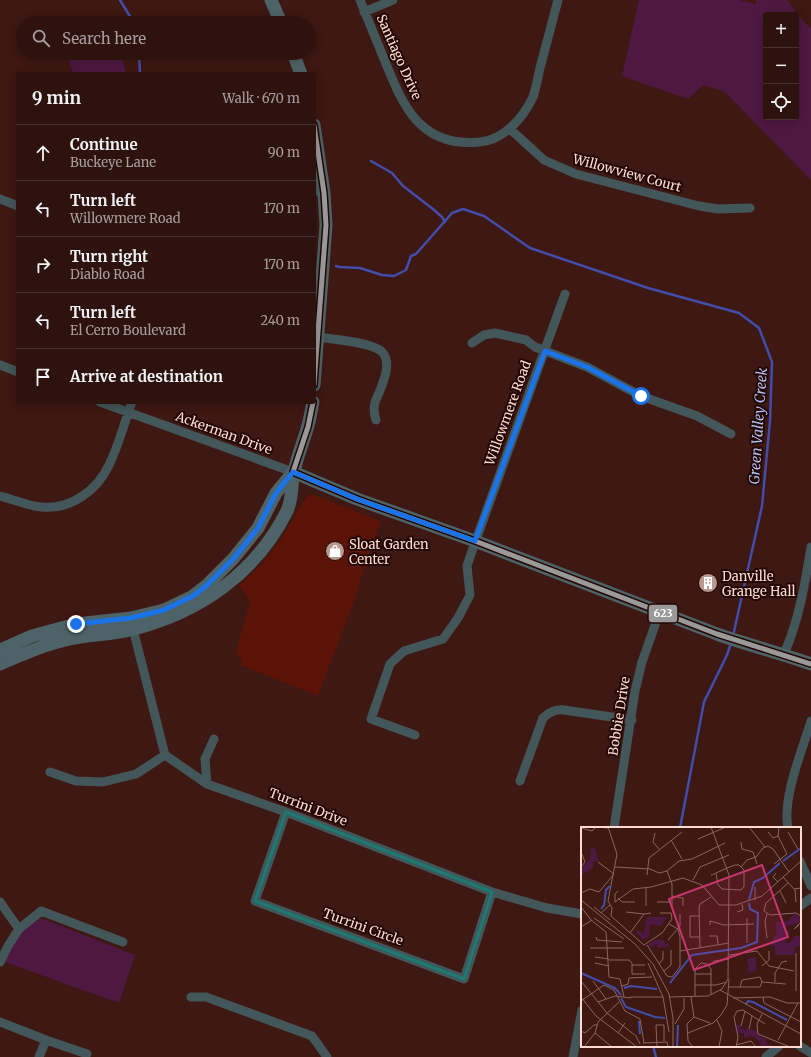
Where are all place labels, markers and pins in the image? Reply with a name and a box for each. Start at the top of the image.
place label: Sloat Garden Center [349,536,429,568]
shop icon: Sloat Garden Center [324,540,346,562]
place label: Danville Grange Hall [722,568,795,600]
building icon: Danville Grange Hall [697,572,719,594]

